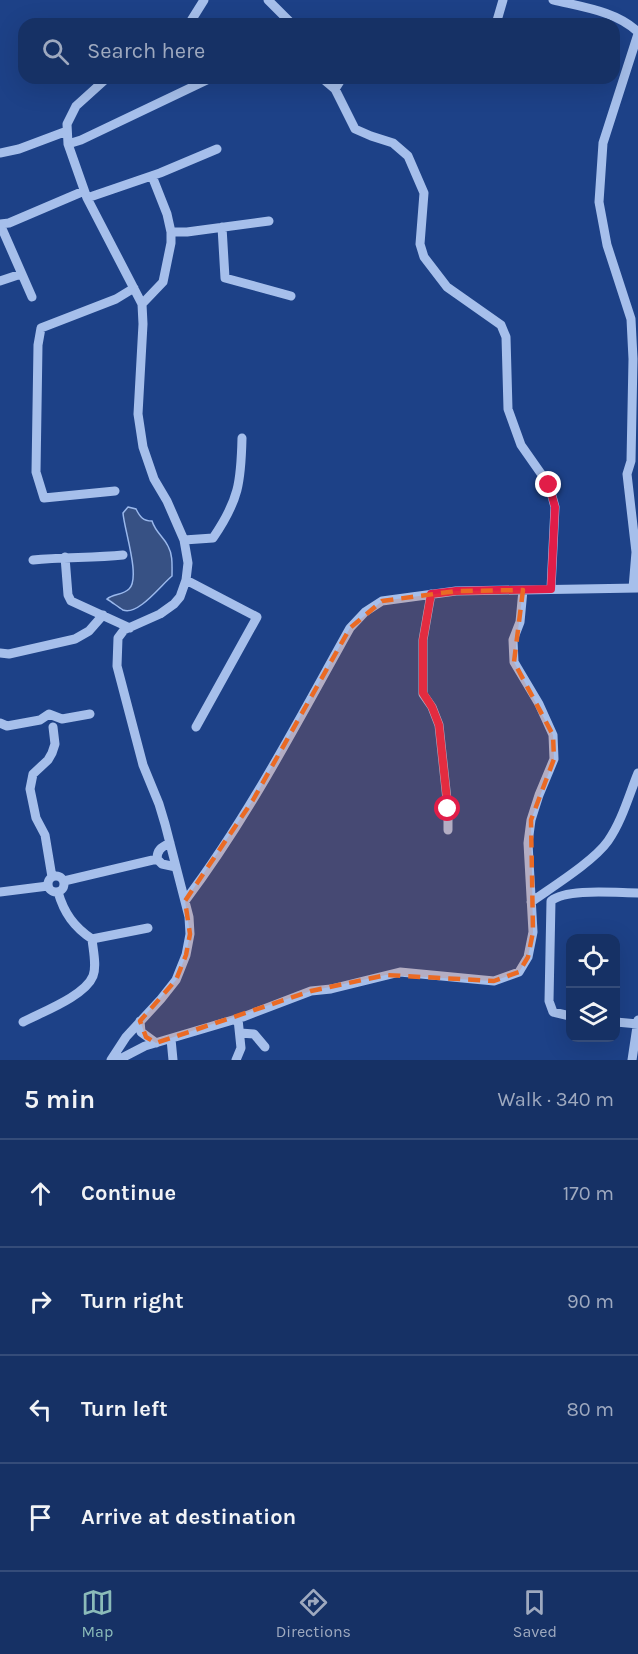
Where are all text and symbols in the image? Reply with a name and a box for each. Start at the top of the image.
search box [18,18,620,84]
icon: search [39,35,72,68]
text: Search here [87,38,205,64]
route end [535,471,561,497]
route start [434,795,460,821]
map controls [566,934,620,1042]
button: locate [566,934,620,988]
button: layers [566,988,620,1042]
text: 5 min [24,1084,95,1115]
text: Walk · 340 m [498,1088,614,1111]
icon: ahead [24,1177,57,1210]
text: Continue [81,1180,176,1206]
text: 170 m [563,1182,614,1205]
icon: right [24,1285,57,1318]
text: Turn right [81,1288,184,1314]
text: 90 m [567,1290,614,1313]
icon: left [24,1393,57,1426]
text: Turn left [81,1396,168,1422]
text: 80 m [566,1398,614,1421]
icon: arrive [24,1501,57,1534]
text: Arrive at destination [81,1504,296,1530]
tab: Map [81,1586,114,1641]
tab: Directions [276,1586,351,1641]
tab: Saved [513,1586,557,1641]

